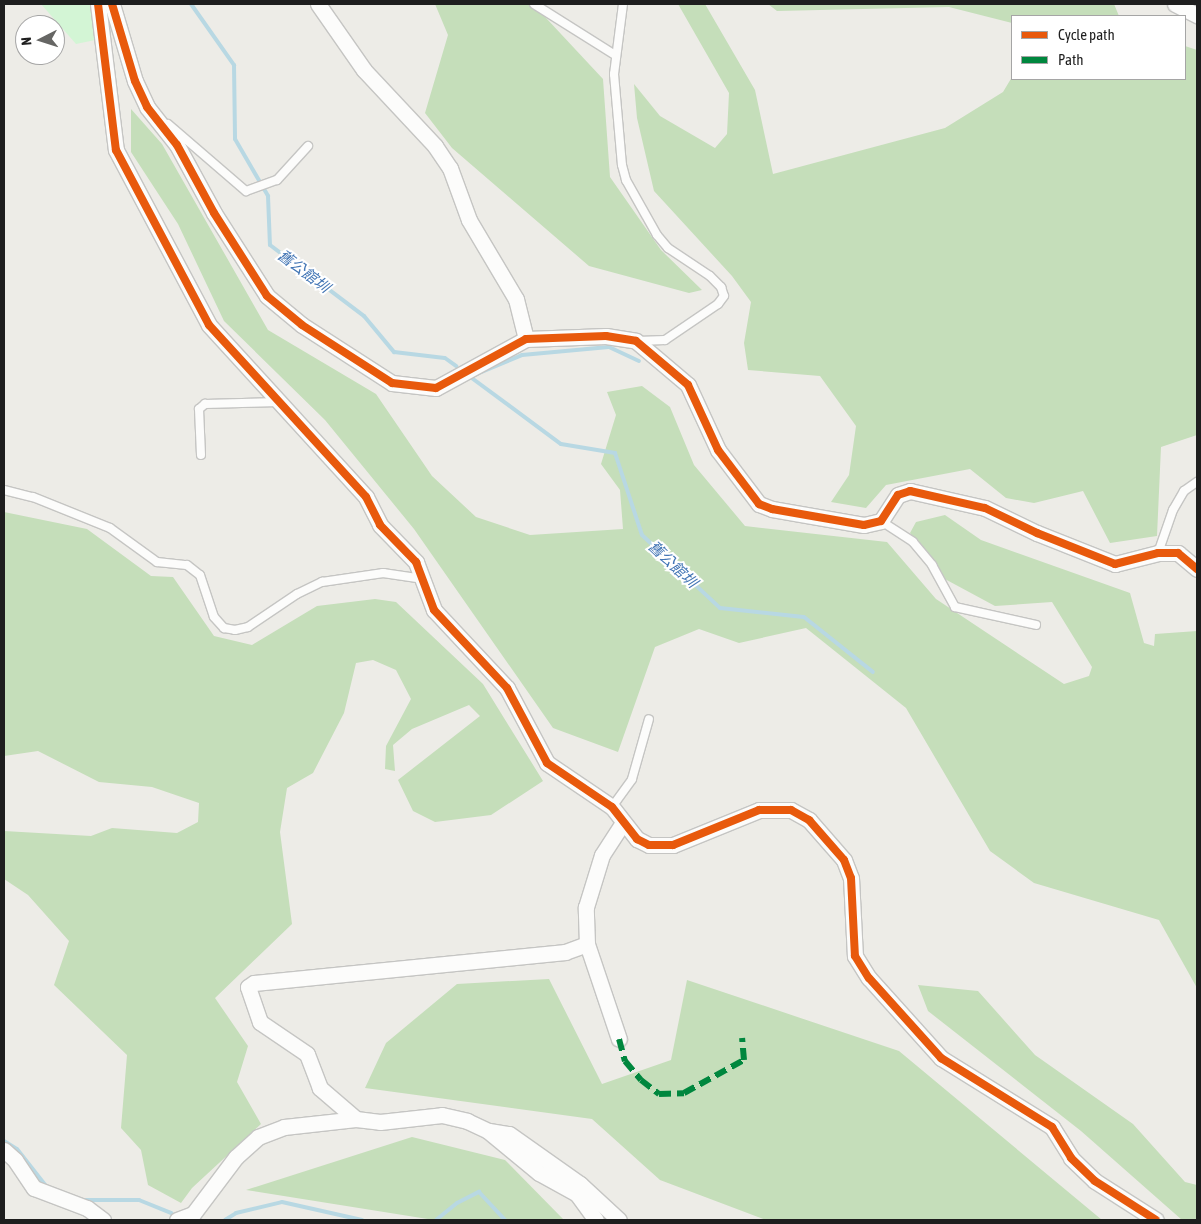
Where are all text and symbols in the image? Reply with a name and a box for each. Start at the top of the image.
north arrow [15,15,65,65]
legend [1011,15,1186,80]
text: Cycle path [1058,26,1115,43]
text: N [18,36,34,46]
text: Path [1058,51,1084,68]
water label: 舊公館圳 [275,246,333,296]
water label: 舊公館圳 [645,537,701,591]

